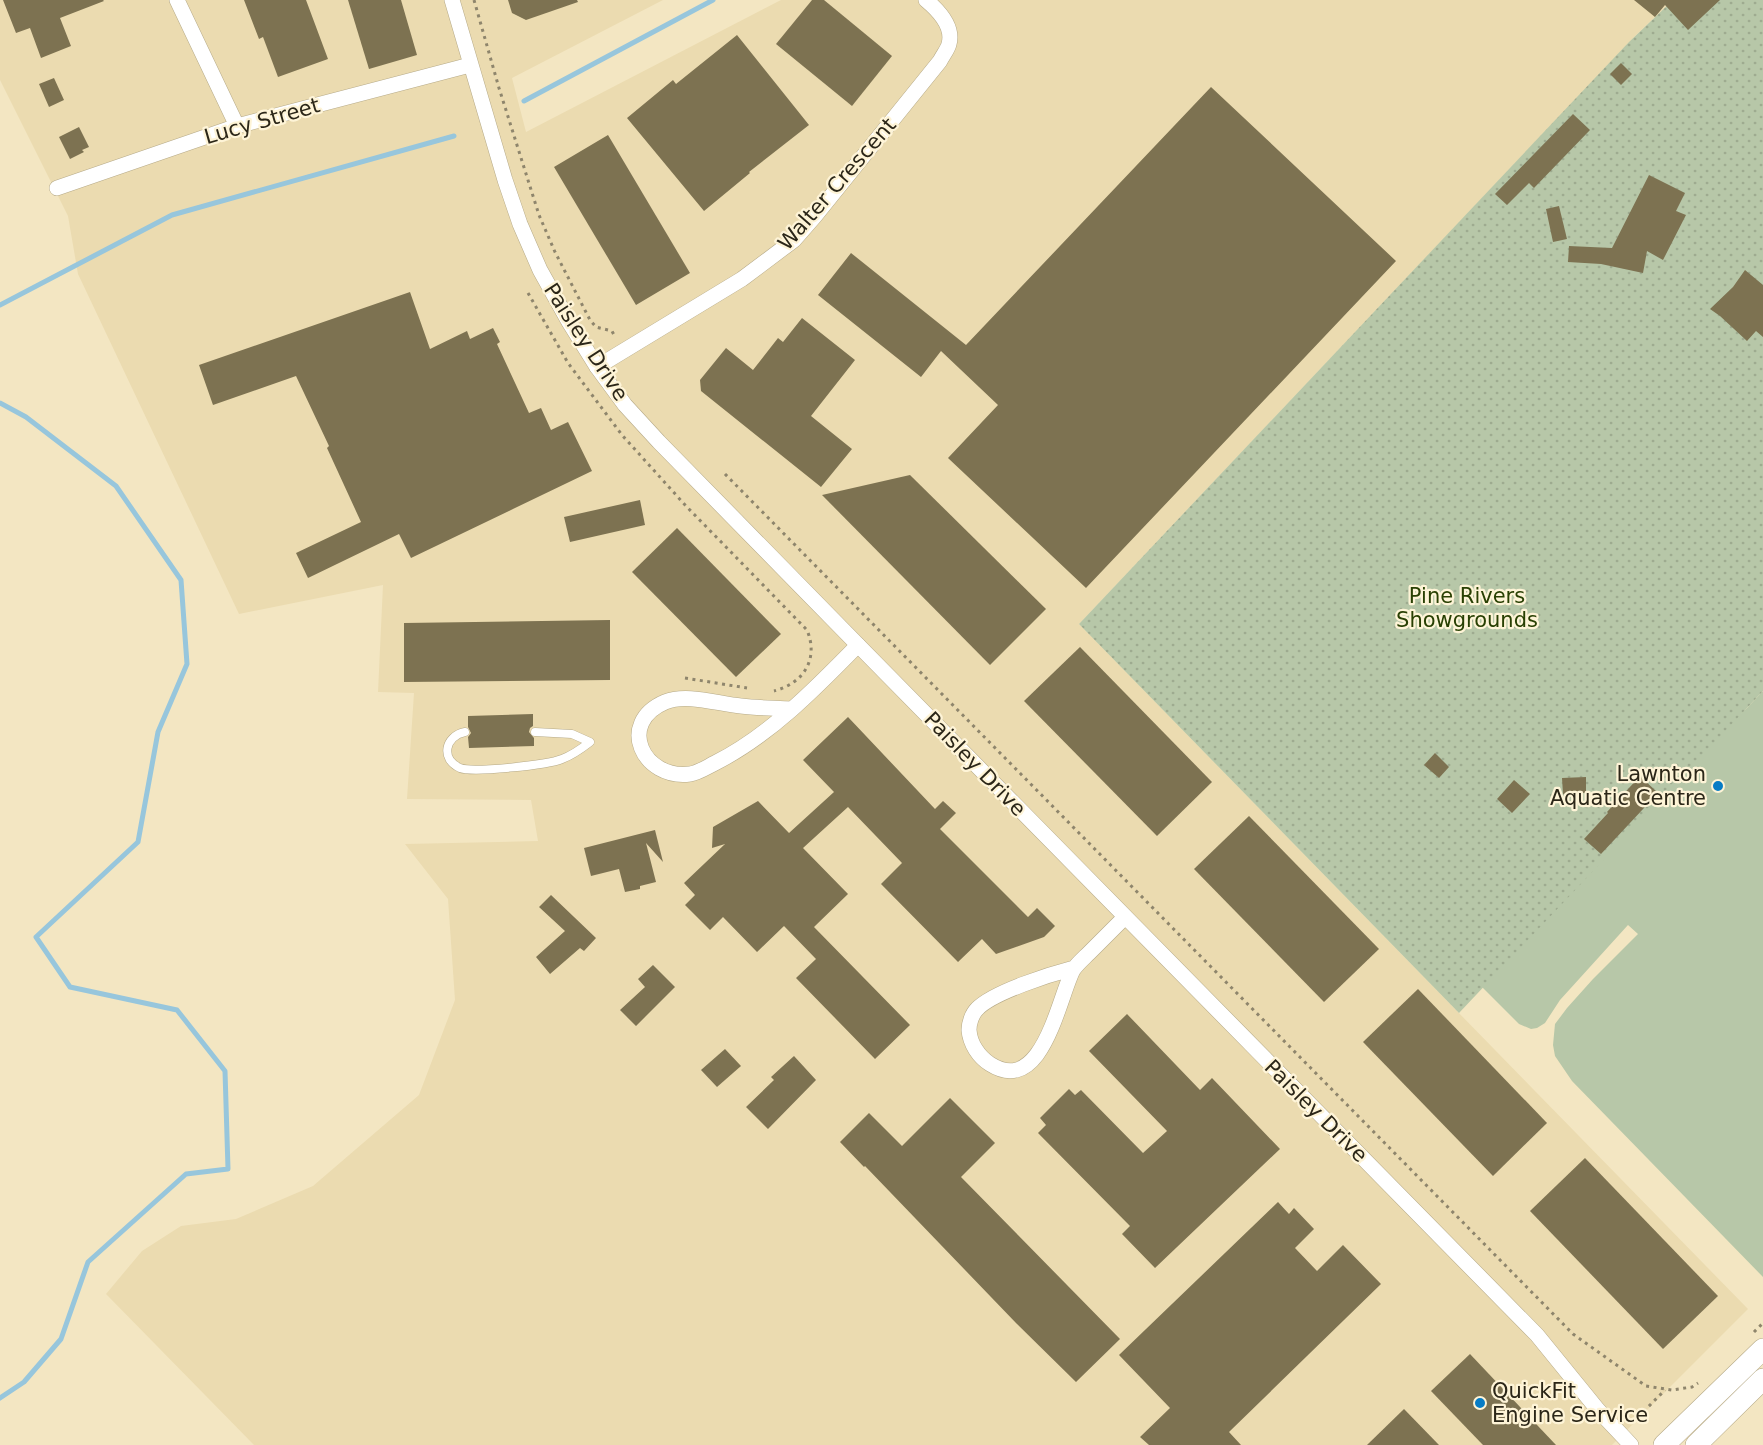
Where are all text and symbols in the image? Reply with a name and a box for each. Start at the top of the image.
street label: Lucy Street [201,93,323,149]
street label: Walter Crescent [773,113,901,255]
street label: Paisley Drive [539,279,633,405]
park label: Pine Rivers Showgrounds [1396,584,1538,632]
street label: Paisley Drive [919,707,1031,821]
place label: Lawnton Aquatic Centre [1550,762,1706,810]
marker: Lawnton Aquatic Centre [1711,779,1725,793]
street label: Paisley Drive [1260,1055,1372,1167]
place label: QuickFit Engine Service [1492,1379,1648,1427]
marker: QuickFit Engine Service [1473,1396,1487,1410]

